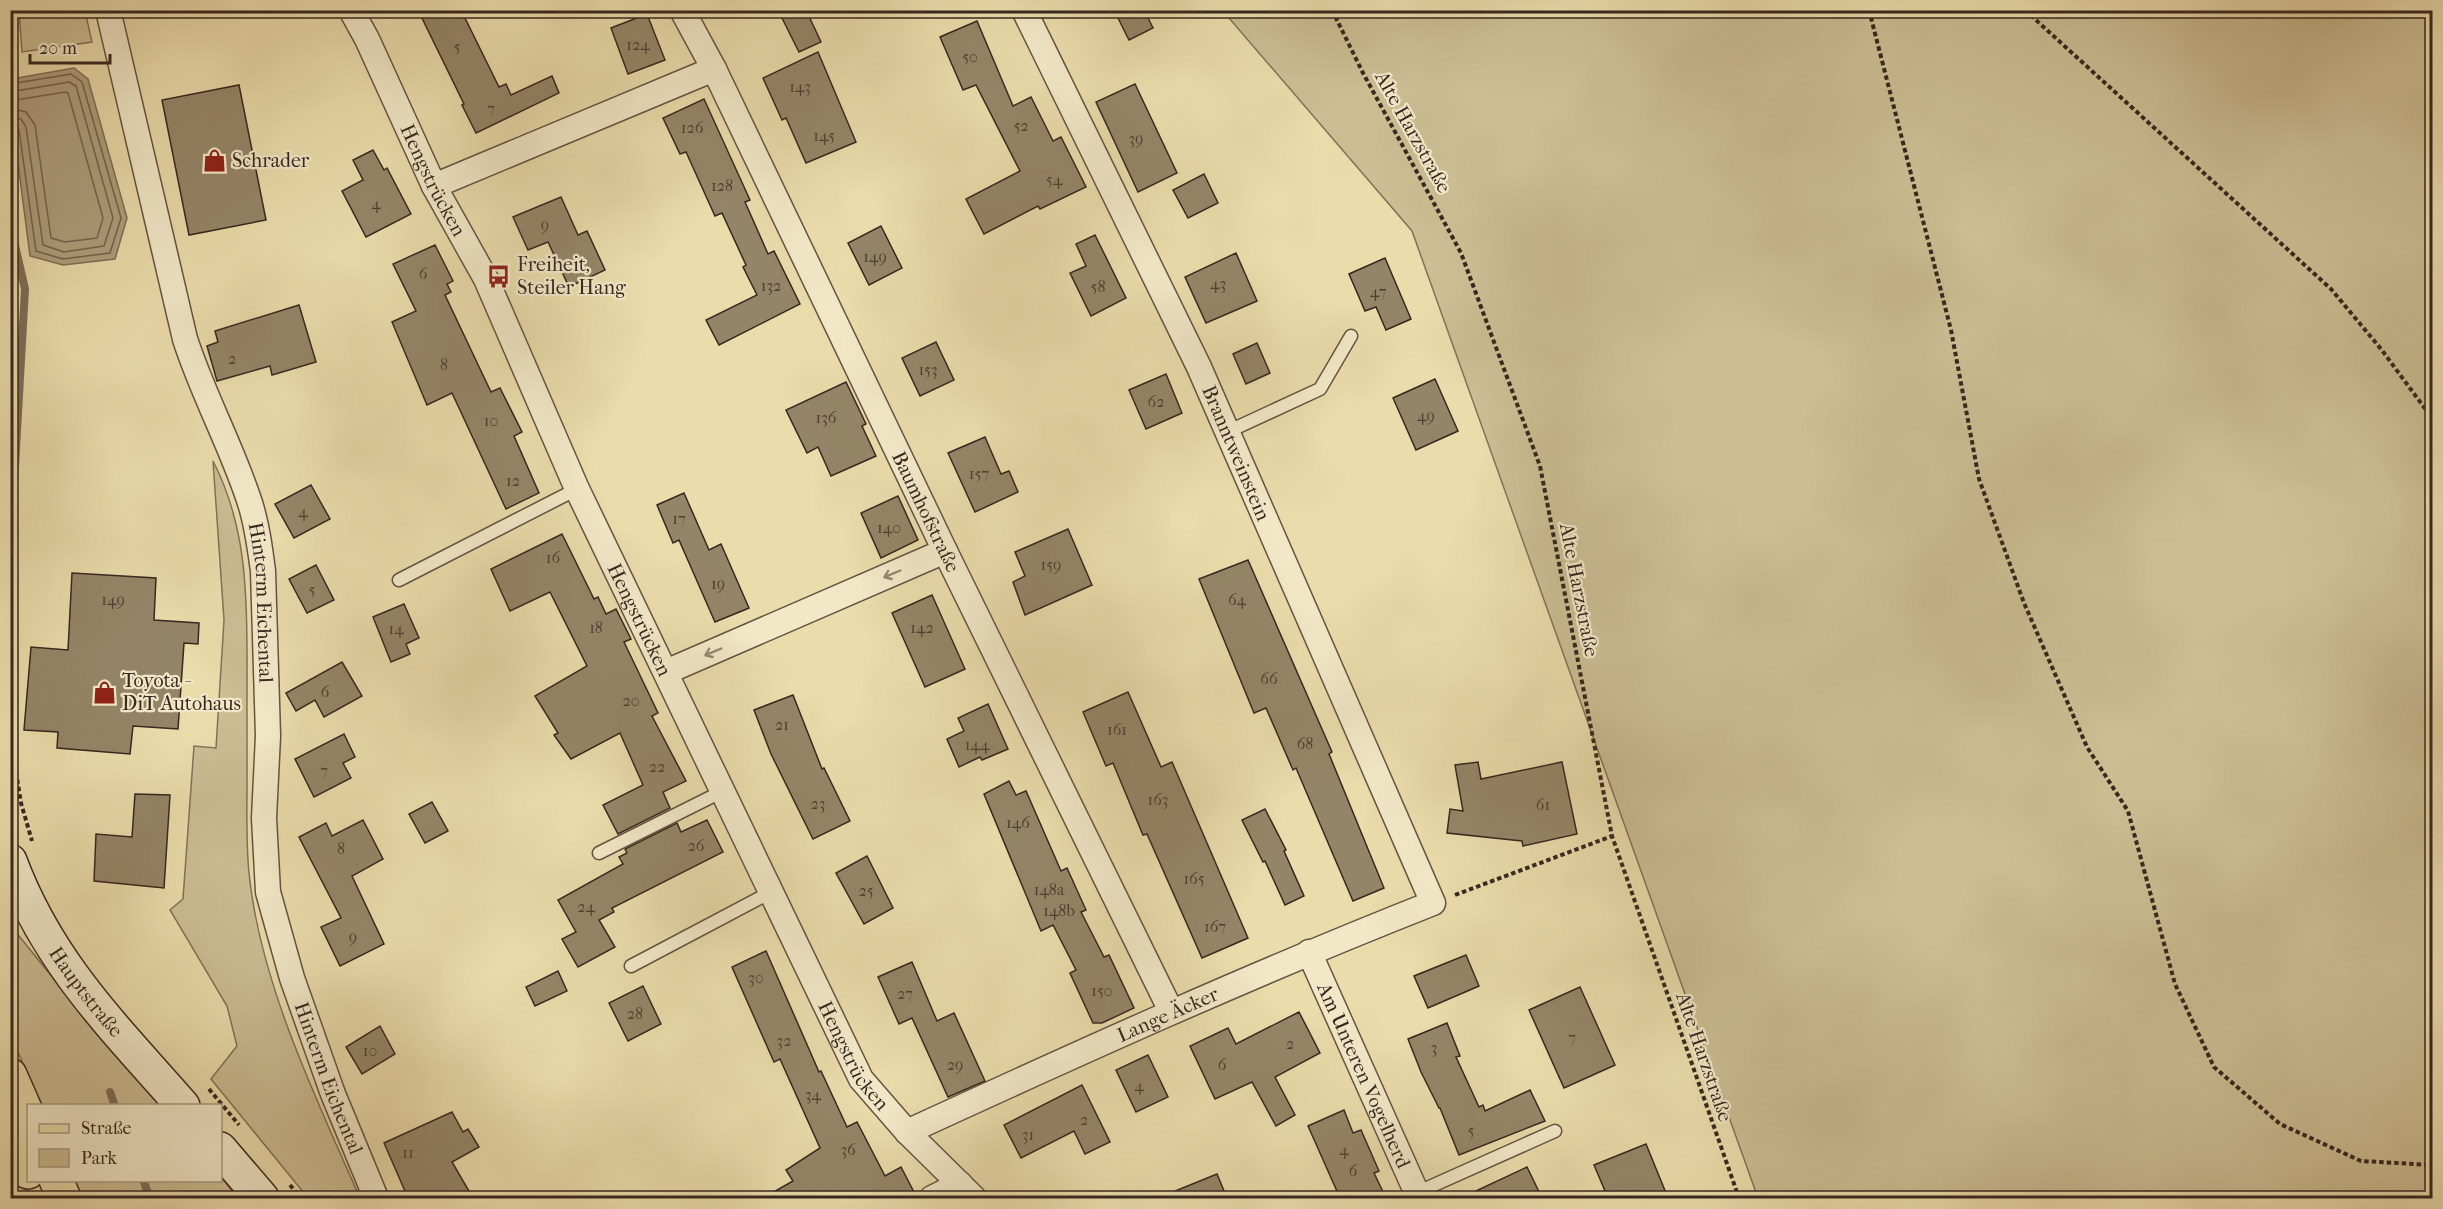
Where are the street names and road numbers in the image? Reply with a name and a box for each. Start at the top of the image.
street label: Alte Harzstraße [1370,66,1456,197]
street label: Hengstrücken [396,120,471,240]
street label: Branntweinstein [1197,382,1275,525]
street label: Baumhofstraße [887,448,965,576]
street label: Hinterm Eichental [244,520,278,684]
street label: Alte Harzstraße [1555,520,1603,659]
street label: Hengstrücken [603,559,677,680]
street label: Hauptstraße [44,942,128,1041]
street label: Am Unteren Vogelherd [1312,978,1416,1172]
street label: Lange Äcker [1114,982,1222,1047]
street label: Alte Harzstraße [1671,988,1737,1125]
street label: Hengstrücken [814,997,894,1115]
street label: Hinterm Eichental [290,999,368,1158]

